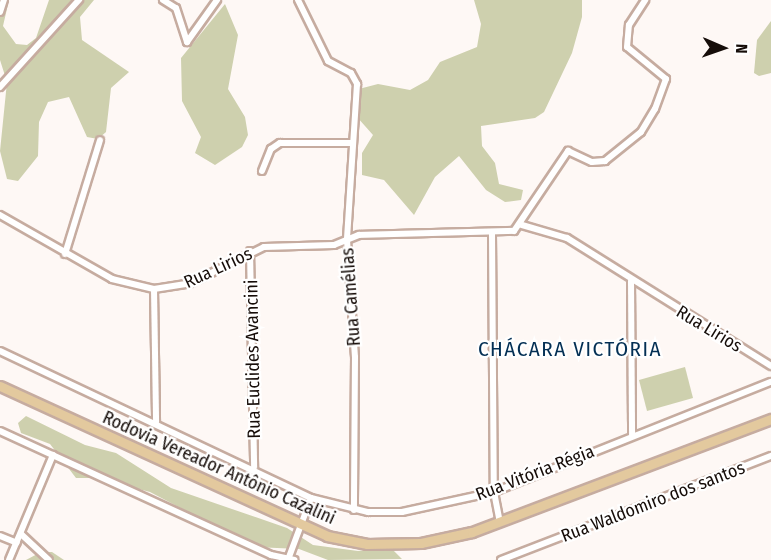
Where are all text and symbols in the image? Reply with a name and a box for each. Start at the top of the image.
north arrow [693,18,753,78]
text: N [732,44,751,54]
street label: Rua Lirios [180,243,256,293]
street label: Rua Camélias [337,247,365,347]
street label: Rua Euclides Avancini [241,279,265,439]
street label: Rua Lirios [672,301,746,357]
district label: CHÁCARA VICTÓRIA [478,336,662,362]
street label: Rodovia Vereador Antônio Cazalini [99,407,339,529]
street label: Rua Vitória Régia [473,440,597,506]
street label: Rua Waldomiro dos santos [558,457,748,547]

